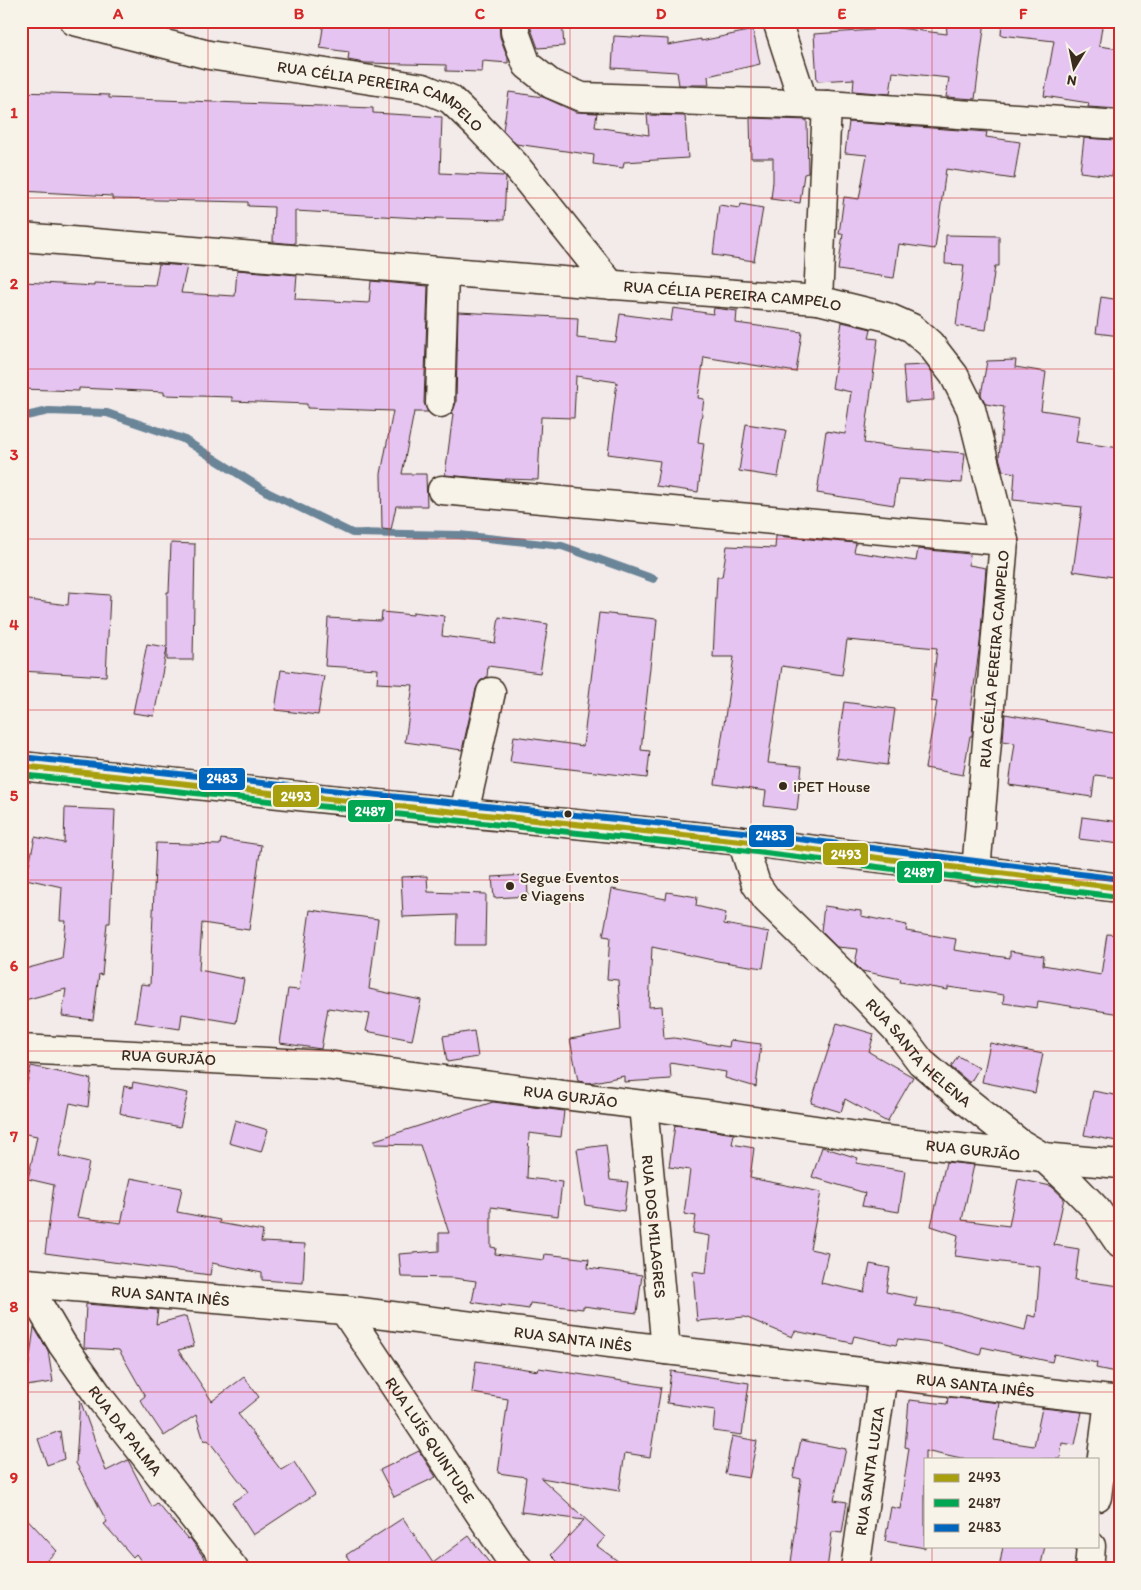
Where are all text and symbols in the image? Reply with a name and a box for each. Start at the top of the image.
text: A [112,4,124,23]
text: B [294,4,305,23]
text: C [475,4,486,23]
text: D [656,4,667,23]
text: E [838,4,847,23]
text: F [1019,4,1028,23]
north arrow [1048,42,1098,92]
street label: RUA CÉLIA PEREIRA CAMPELO [276,56,487,135]
text: N [1066,71,1078,90]
text: 1 [10,103,18,122]
text: 2 [10,274,19,293]
street label: RUA CÉLIA PEREIRA CAMPELO [623,276,844,315]
text: 3 [10,445,19,464]
street label: RUA CÉLIA PEREIRA CAMPELO [975,549,1013,769]
text: 4 [9,615,19,634]
line badge: 2483 [198,767,246,791]
text: 2483 [206,770,238,787]
place label: iPET House [793,777,871,796]
marker: iPET House [777,780,789,792]
line badge: 2493 [272,784,320,808]
text: 5 [10,786,19,805]
text: 2493 [281,788,312,805]
line badge: 2487 [347,799,394,823]
text: 2487 [355,803,385,820]
unlabelled marker [563,809,573,819]
line badge: 2483 [748,824,795,848]
text: 2483 [755,827,787,844]
line badge: 2493 [822,842,869,866]
text: 2493 [831,846,862,863]
line badge: 2487 [896,860,943,884]
text: 2487 [904,864,934,881]
place label: Segue Eventos e Viagens [520,868,619,905]
marker: Segue Eventos e Viagens [504,880,516,892]
text: 6 [10,956,19,975]
street label: RUA SANTA HELENA [862,994,975,1111]
street label: RUA GURJÃO [121,1045,217,1069]
street label: RUA GURJÃO [522,1081,619,1111]
text: 7 [9,1127,18,1146]
street label: RUA GURJÃO [925,1135,1021,1164]
street label: RUA DOS MILAGRES [638,1154,671,1299]
street label: RUA SANTA INÊS [110,1281,231,1310]
text: 8 [10,1297,19,1316]
street label: RUA SANTA INÊS [513,1322,633,1355]
street label: RUA SANTA INÊS [915,1369,1036,1401]
street label: RUA LUÍS QUINTUDE [382,1373,479,1507]
street label: RUA DA PALMA [85,1382,166,1479]
street label: RUA SANTA LUZIA [850,1405,888,1537]
legend [924,1458,1098,1548]
text: 9 [10,1468,18,1487]
text: 2493 [968,1468,1001,1486]
text: 2487 [968,1494,1001,1512]
text: 2483 [968,1518,1001,1536]

